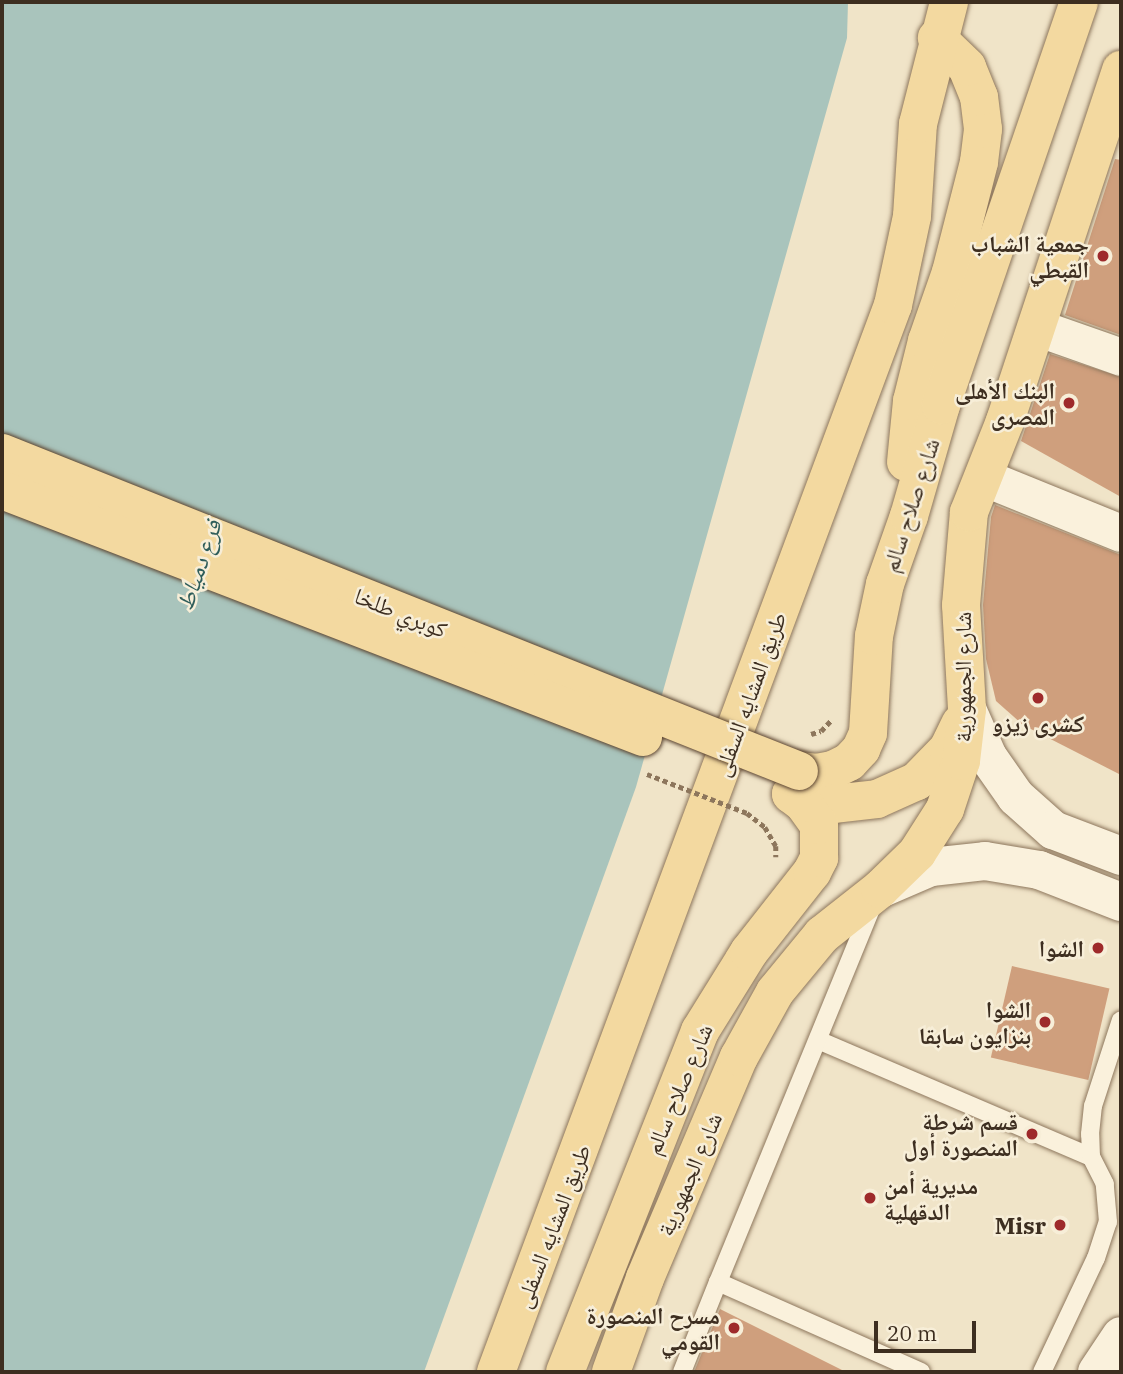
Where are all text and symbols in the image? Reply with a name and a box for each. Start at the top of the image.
place label: جمعية الشباب القبطي [971,229,1089,283]
marker: جمعية الشباب القبطي [1095,248,1111,264]
place label: البنك الأهلى المصرى [955,376,1055,430]
marker: البنك الأهلى المصرى [1061,395,1077,411]
street label: شارع صلاح سالم [875,435,945,575]
water label: فرع دمياط [170,516,228,614]
street label: كوبري طلخا [351,581,451,643]
street label: طريق المشايه السفلى [706,608,792,780]
street label: شارع الجمهورية [948,612,976,742]
marker: كشرى زيزو [1030,690,1046,706]
place label: كشرى زيزو [992,709,1084,737]
place label: الشوا [1039,934,1084,962]
marker: الشوا [1090,940,1106,956]
place label: الشوا بنزايون سابقا [919,995,1031,1049]
marker: الشوا بنزايون سابقا [1037,1014,1053,1030]
street label: شارع صلاح سالم [638,1020,718,1158]
place label: قسم شرطة المنصورة أول [904,1107,1018,1161]
street label: شارع الجمهورية [651,1108,727,1240]
marker: قسم شرطة المنصورة أول [1024,1126,1040,1142]
street label: طريق المشايه السفلى [508,1140,596,1312]
place label: مديرية أمن الدقهلية [884,1171,978,1225]
marker: مديرية أمن الدقهلية [862,1190,878,1206]
place label: Misr [995,1211,1046,1239]
marker: Misr [1052,1217,1068,1233]
place label: مسرح المنصورة القومي [587,1301,720,1355]
scale bar [878,1308,979,1352]
text: 20 m [887,1319,937,1347]
marker: مسرح المنصورة القومي [726,1320,742,1336]

